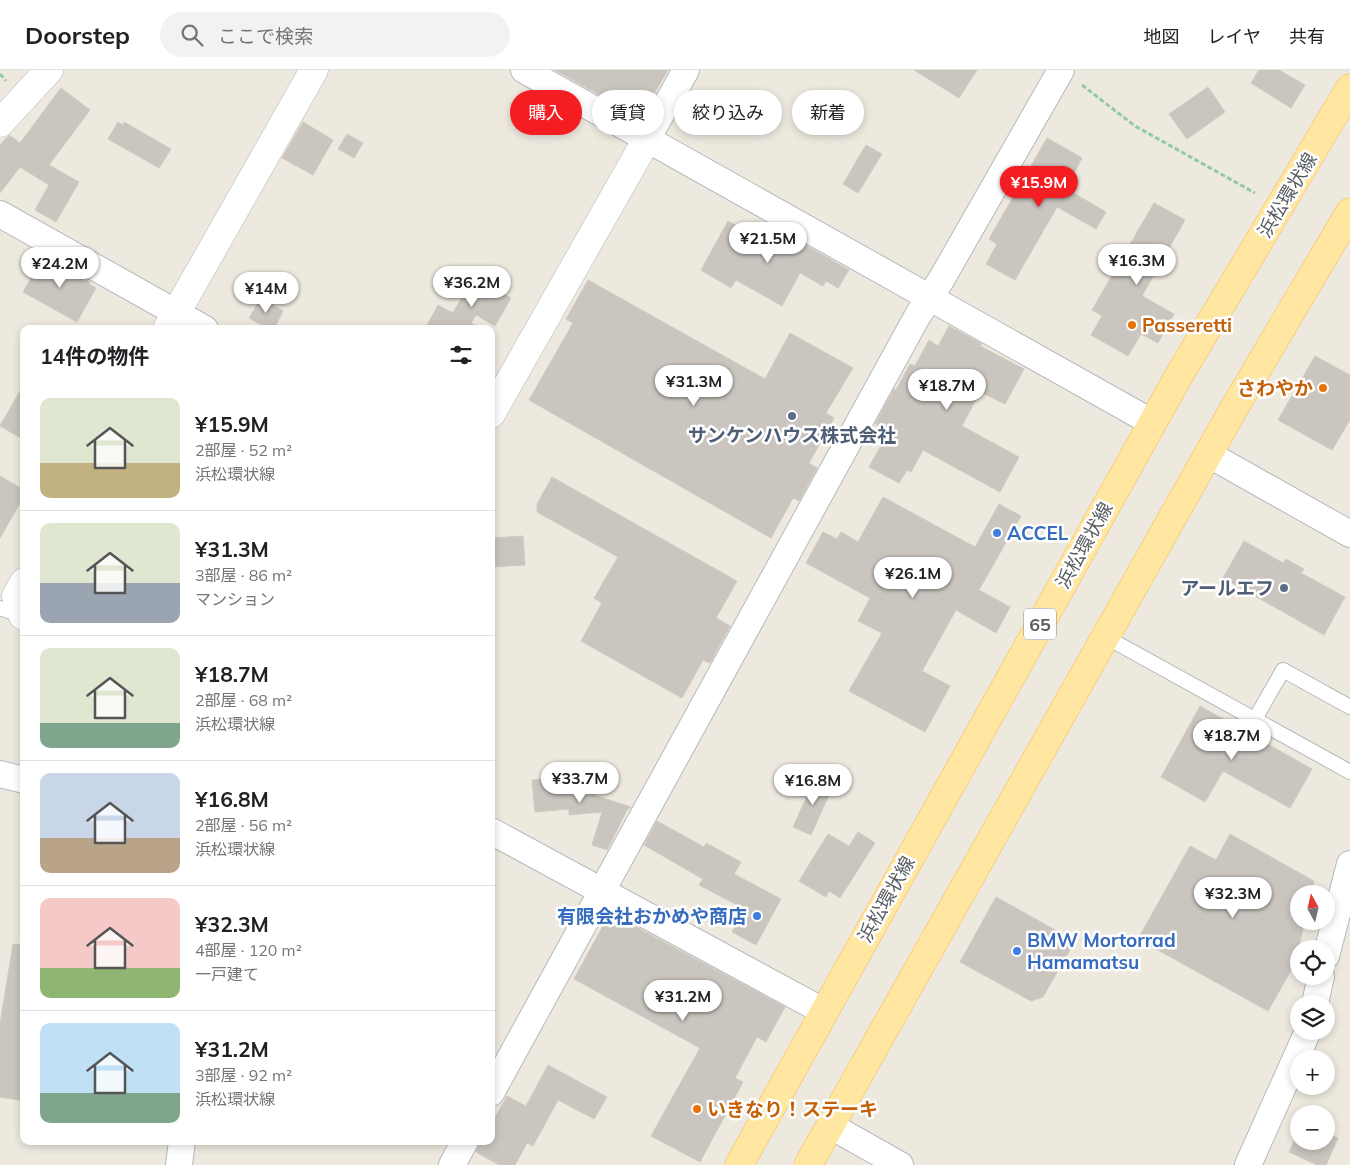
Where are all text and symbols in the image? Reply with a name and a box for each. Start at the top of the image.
search box [160,12,510,57]
text: Doorstep [25,20,130,50]
icon: search [178,21,206,49]
text: ここで検索 [218,24,313,48]
text: 地図 [1144,25,1180,48]
text: レイヤ [1208,25,1261,48]
text: 共有 [1289,25,1325,48]
chip: 購入 [510,90,582,135]
chip: 賃貸 [592,90,664,135]
chip: 絞り込み [674,90,782,135]
chip: 新着 [792,90,864,135]
street label: 浜松環状線 [1252,148,1322,242]
pin: ¥15.9M [998,166,1080,208]
text: ¥15.9M [1011,172,1067,192]
pin: ¥21.5M [727,222,809,264]
text: ¥21.5M [740,228,796,248]
pin: ¥16.3M [1096,244,1178,286]
pin: ¥24.2M [19,246,101,289]
text: ¥16.3M [1109,250,1165,270]
text: ¥24.2M [32,253,88,273]
pin: ¥36.2M [431,266,513,308]
pin: ¥14M [236,272,296,314]
text: ¥36.2M [444,272,500,292]
text: ¥14M [245,278,287,298]
place label: Passeretti [1142,313,1232,337]
marker: Passeretti [1126,319,1138,331]
icon: filters [447,341,475,369]
text: 14件の物件 [40,343,149,369]
pin: ¥31.3M [653,364,735,407]
pin: ¥18.7M [906,368,988,411]
text: ¥31.3M [666,371,722,391]
text: ¥18.7M [919,375,975,395]
place label: さわやか [1237,376,1313,400]
marker: さわやか [1317,382,1329,394]
marker: サンケンハウス株式会社 [786,410,798,422]
text: ¥15.9M [195,411,269,437]
icon: home [80,418,140,478]
place label: サンケンハウス株式会社 [688,423,896,447]
text: 2部屋 · 52 m² [195,440,292,460]
text: 浜松環状線 [195,464,275,484]
street label: 浜松環状線 [1050,498,1118,592]
place label: ACCEL [1007,521,1069,545]
marker: ACCEL [991,527,1003,539]
text: ¥31.3M [195,536,269,562]
icon: home [80,543,140,603]
pin: ¥26.1M [872,556,954,599]
text: ¥26.1M [885,563,941,583]
text: 3部屋 · 86 m² [195,565,292,585]
place label: アールエフ [1180,576,1274,600]
marker: アールエフ [1278,582,1290,594]
text: マンション [195,589,275,609]
road number: 65 [1024,608,1056,640]
text: ¥18.7M [195,661,269,687]
icon: home [80,668,140,728]
text: 2部屋 · 68 m² [195,690,292,710]
text: 浜松環状線 [195,714,275,734]
pin: ¥18.7M [1191,718,1273,761]
text: ¥18.7M [1204,725,1260,745]
pin: ¥33.7M [539,762,621,804]
pin: ¥16.8M [772,764,854,806]
text: ¥33.7M [552,768,608,788]
text: ¥16.8M [785,770,841,790]
text: ¥16.8M [195,786,269,812]
icon: home [80,793,140,853]
text: 2部屋 · 56 m² [195,815,292,835]
text: 浜松環状線 [195,839,275,859]
street label: 浜松環状線 [852,852,920,946]
pin: ¥32.3M [1192,876,1274,919]
text: ¥32.3M [1205,883,1261,903]
north arrow [1290,885,1335,930]
map controls [1290,885,1335,1150]
place label: 有限会社おかめや商店 [557,904,747,928]
marker: 有限会社おかめや商店 [751,910,763,922]
text: ¥32.3M [195,911,269,937]
icon: home [80,918,140,978]
place label: BMW Mortorrad Hamamatsu [1027,928,1176,974]
text: 4部屋 · 120 m² [195,940,302,960]
button: locate [1290,940,1335,985]
marker: BMW Mortorrad Hamamatsu [1011,945,1023,957]
text: 一戸建て [195,964,259,984]
pin: ¥31.2M [642,980,724,1022]
text: ¥31.2M [655,986,711,1006]
button: layers [1290,995,1335,1040]
text: ¥31.2M [195,1036,269,1062]
icon: home [80,1043,140,1103]
button: + [1290,1050,1335,1095]
text: 3部屋 · 92 m² [195,1065,292,1085]
text: 浜松環状線 [195,1089,275,1109]
place label: いきなり！ステーキ [707,1097,878,1121]
marker: いきなり！ステーキ [691,1103,703,1115]
button: − [1290,1105,1335,1150]

